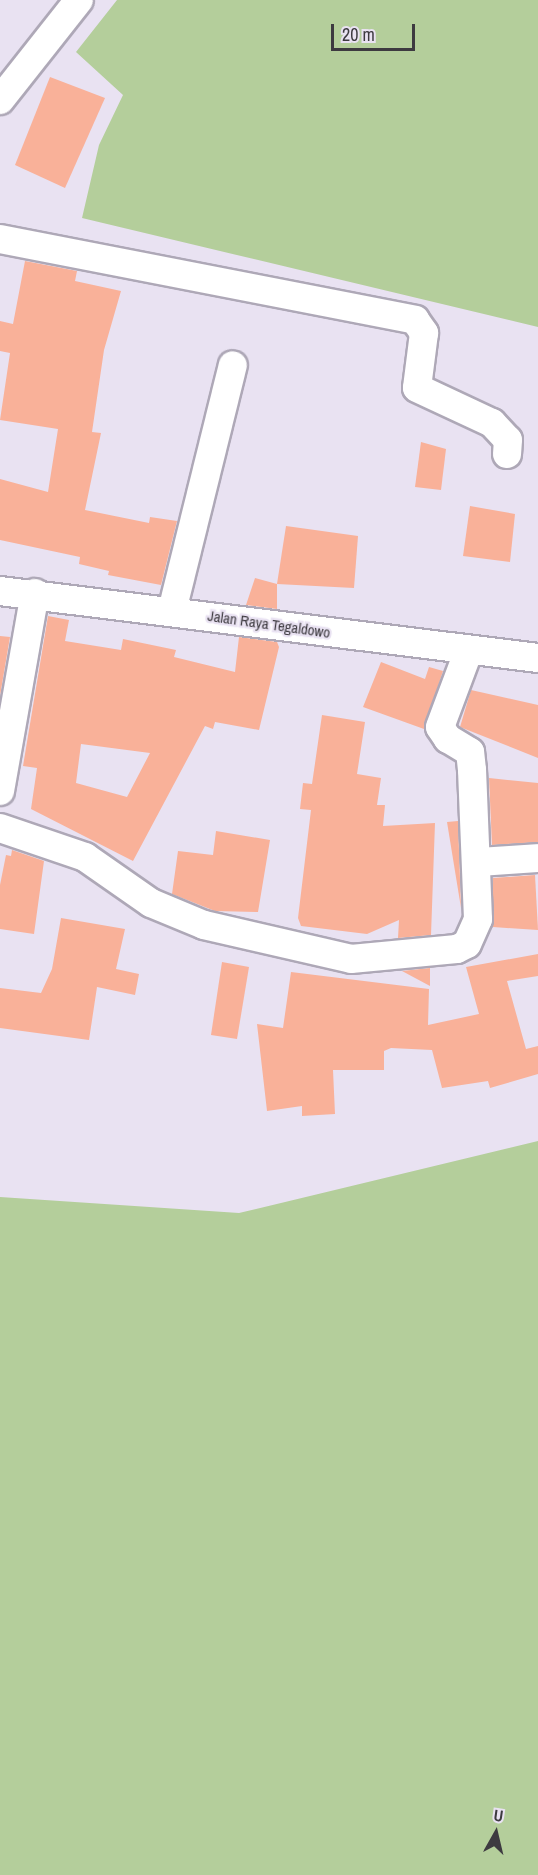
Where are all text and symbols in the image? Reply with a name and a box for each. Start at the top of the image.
scale bar [334,12,418,50]
text: 20 m [342,22,375,47]
street label: Jalan Raya Tegaldowo [206,606,332,642]
north arrow [466,1803,526,1863]
text: U [492,1804,505,1827]

